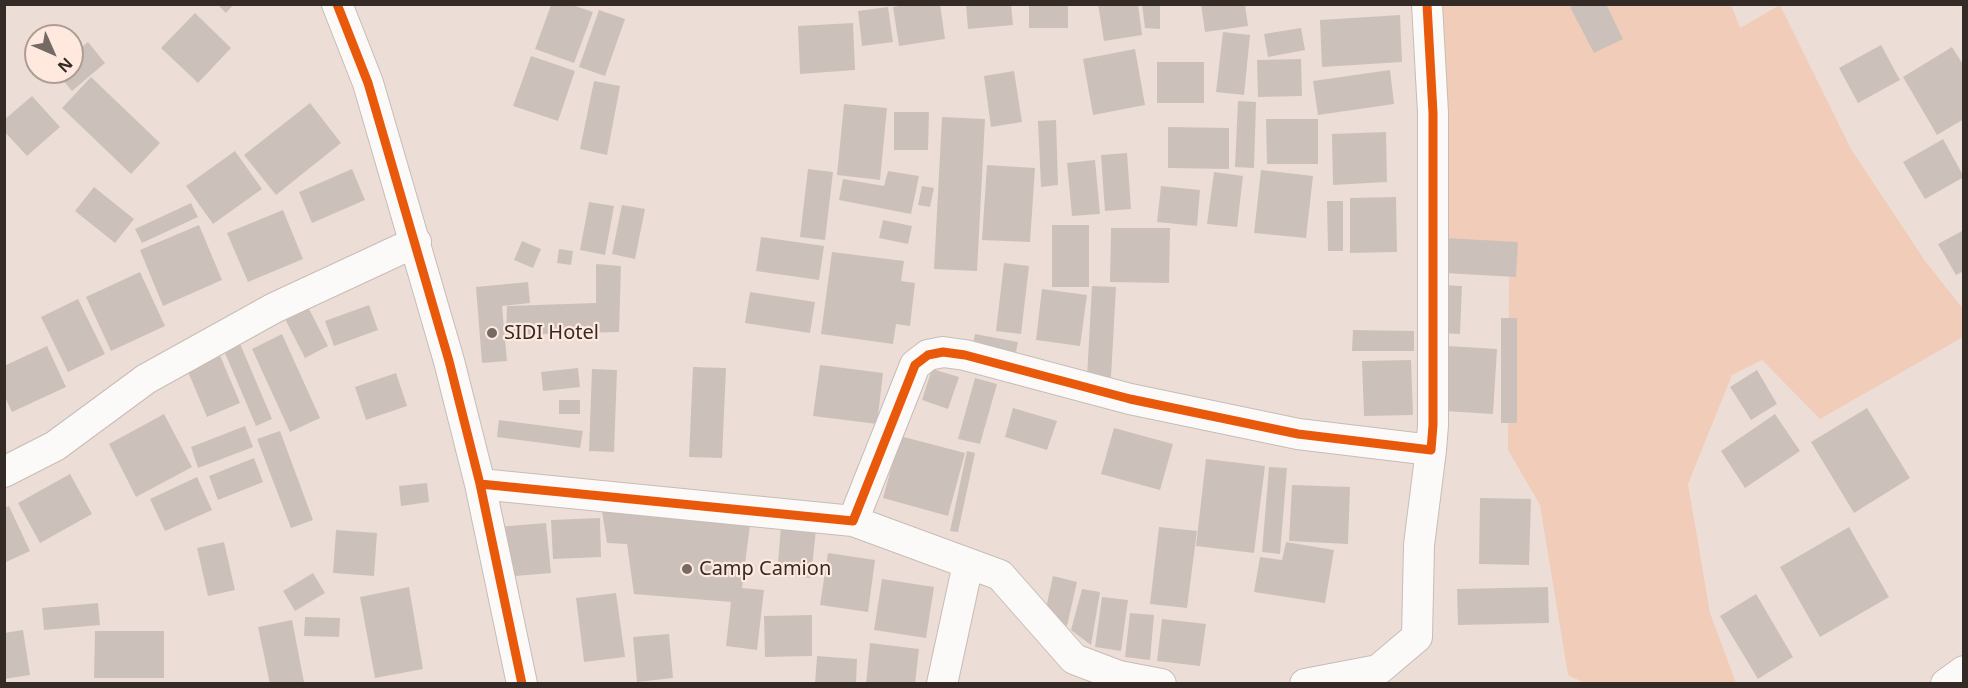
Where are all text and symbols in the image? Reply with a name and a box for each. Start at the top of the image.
north arrow [24,24,84,84]
text: N [53,53,78,78]
place label: SIDI Hotel [504,321,599,345]
marker: SIDI Hotel [485,326,499,340]
place label: Camp Camion [699,557,831,581]
marker: Camp Camion [680,562,694,576]

